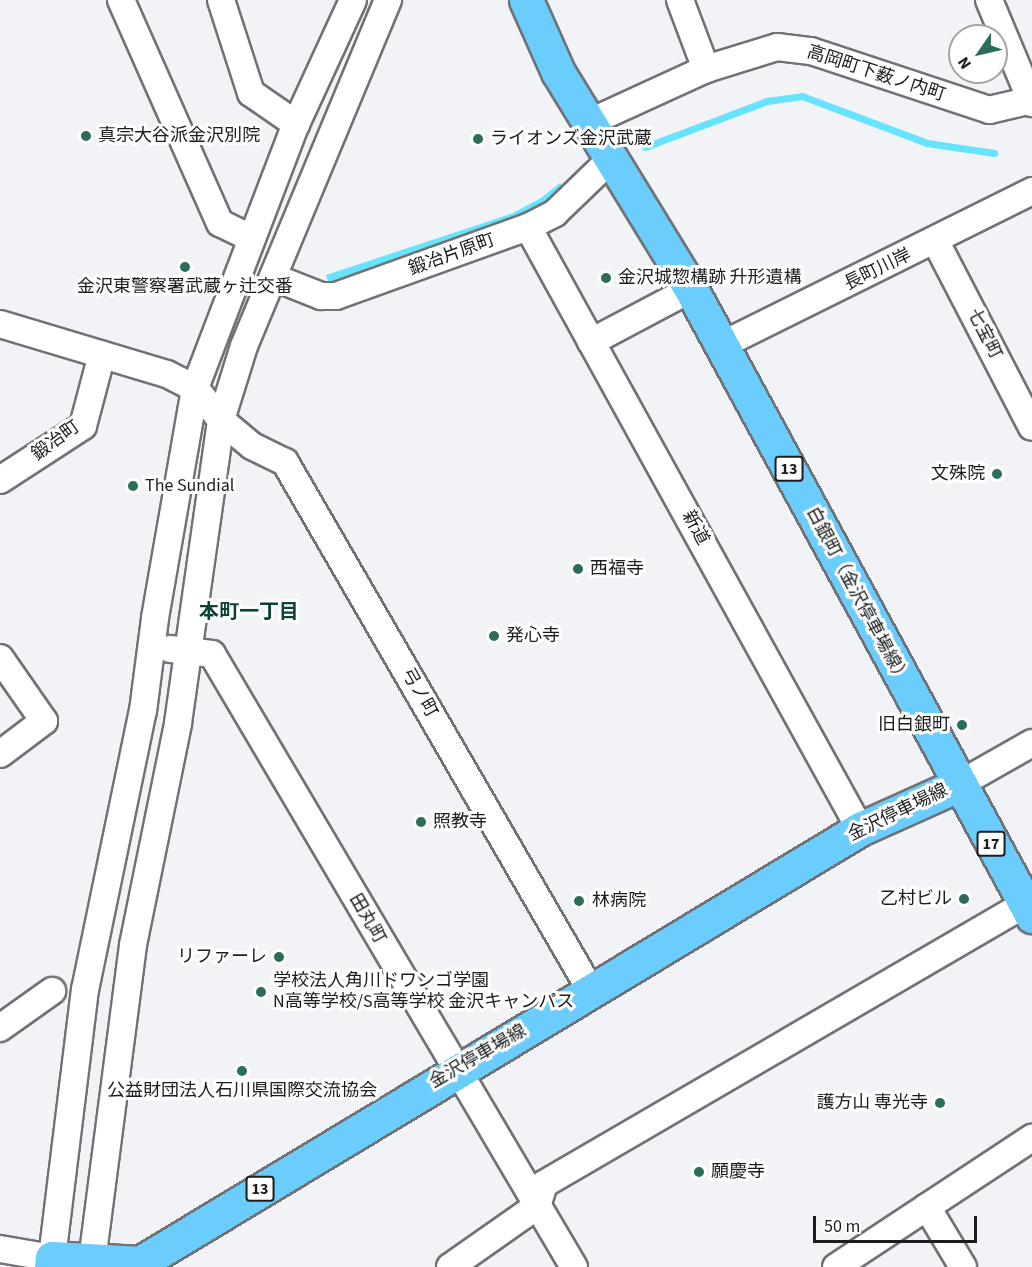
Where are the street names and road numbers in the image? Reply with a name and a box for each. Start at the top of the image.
street label: 高岡町下薮ノ内町 [804,41,948,107]
street label: 鍛冶片原町 [406,229,498,281]
street label: 長町川岸 [841,245,915,295]
street label: 七宝町 [962,305,1006,363]
street label: 鍛冶町 [28,416,84,466]
road number: 13 [774,456,804,482]
street label: 白銀町（金沢停車場線） [801,504,913,688]
street label: 新道 [677,507,713,549]
street label: 弓ノ町 [396,664,442,722]
street label: 金沢停車場線 [845,780,951,846]
road number: 17 [976,831,1006,857]
street label: 田丸町 [344,890,390,948]
street label: 金沢停車場線 [426,1021,530,1093]
road number: 13 [245,1176,275,1202]

